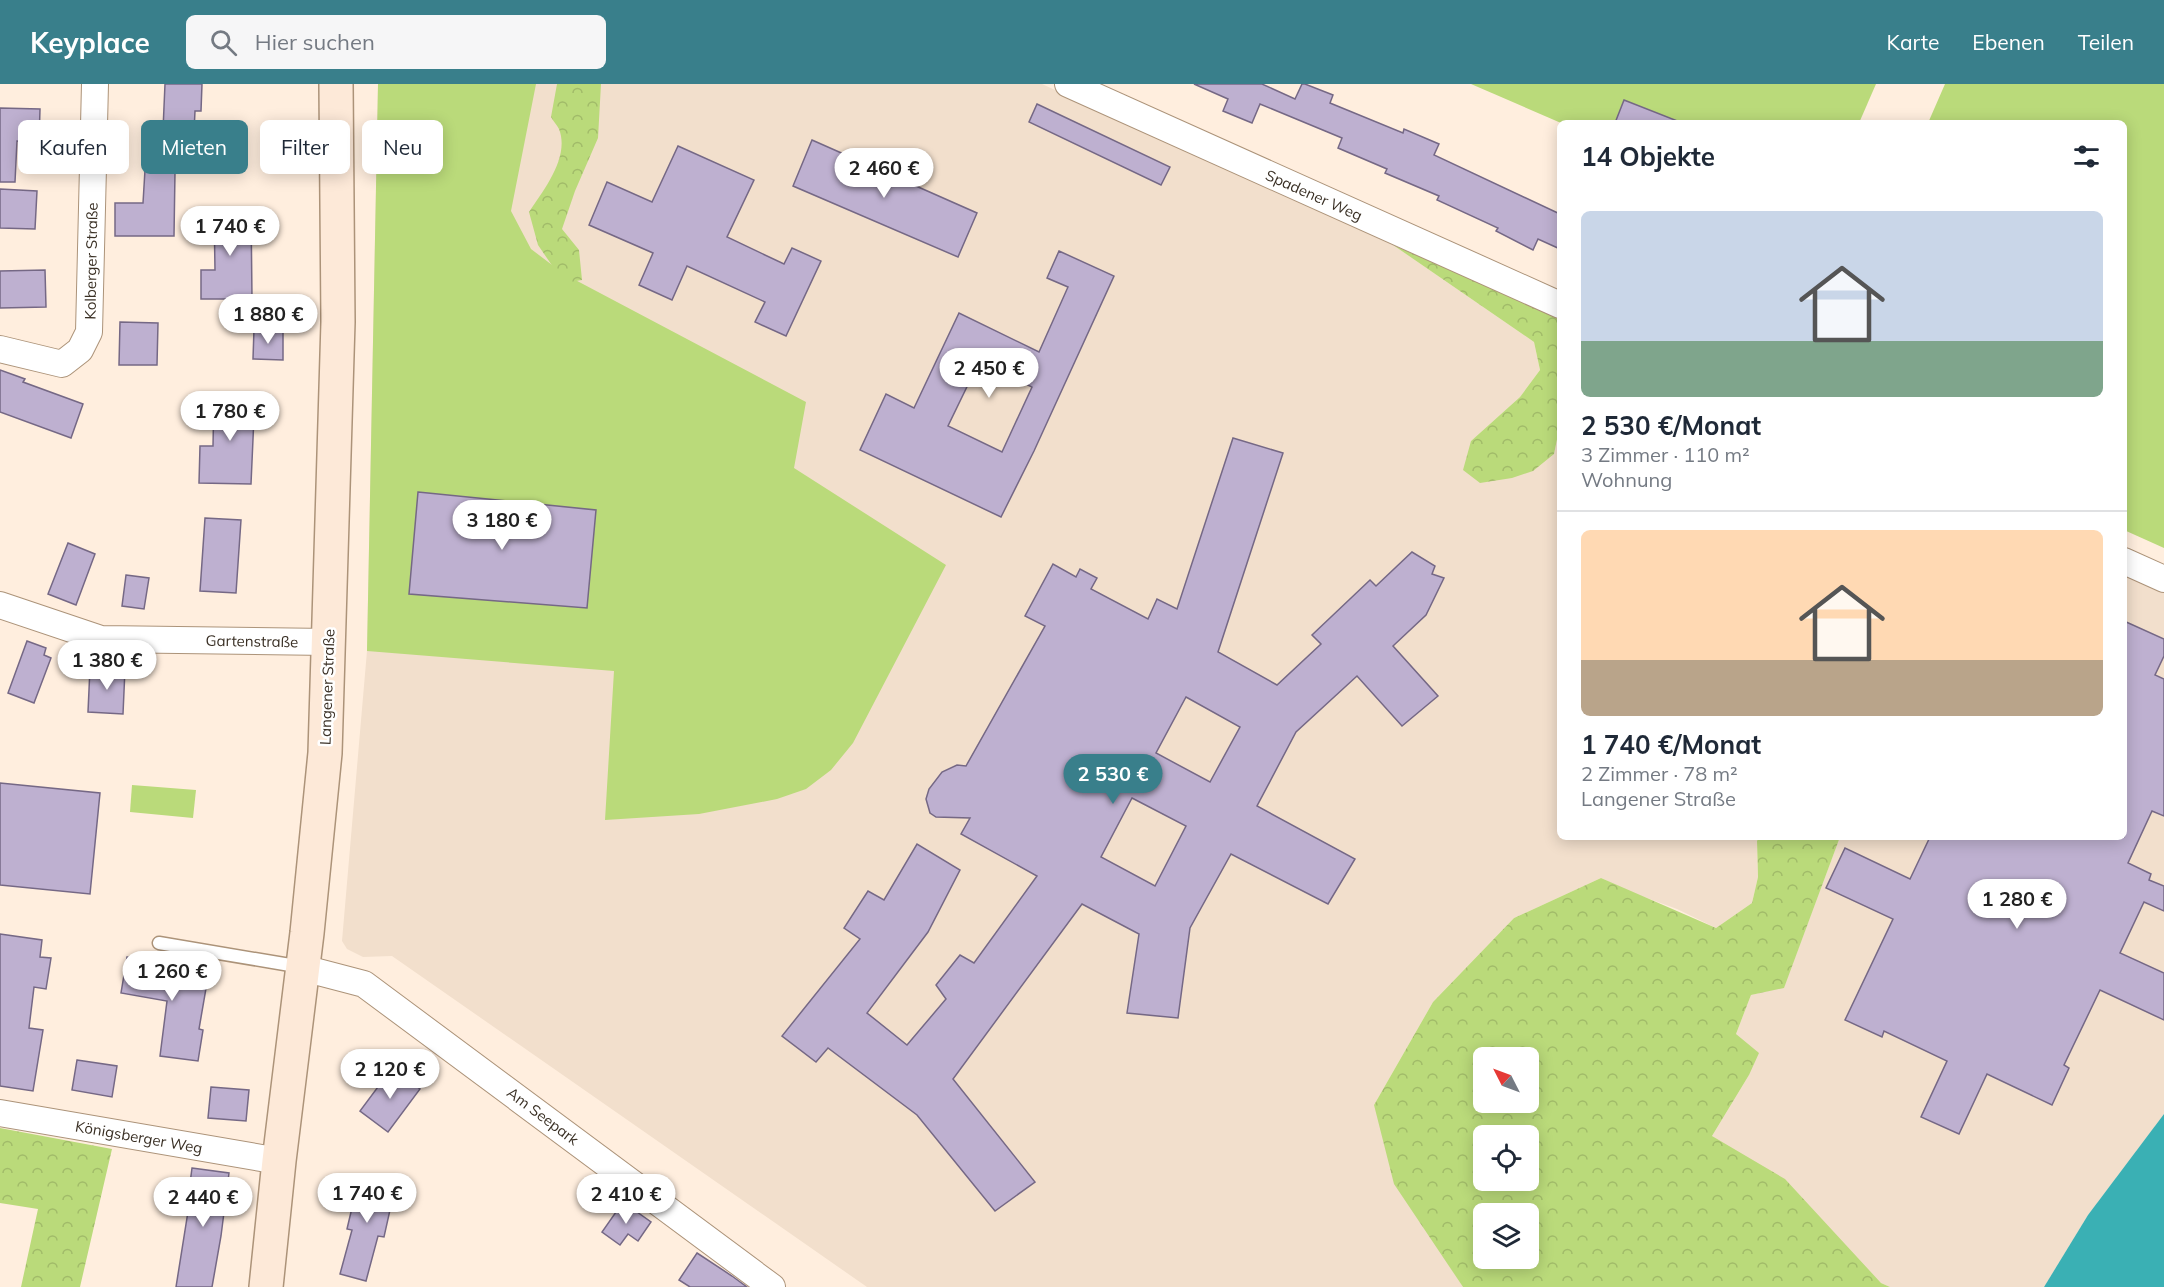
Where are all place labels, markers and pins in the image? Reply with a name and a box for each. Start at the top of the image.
pin: 2 460 € [829,148,939,199]
pin: 1 740 € [175,206,285,257]
pin: 1 880 € [213,294,323,345]
pin: 2 450 € [934,348,1044,399]
pin: 1 780 € [175,391,285,442]
pin: 3 180 € [447,500,557,551]
pin: 1 380 € [52,640,162,691]
pin: 2 530 € [1058,754,1168,805]
pin: 1 280 € [1962,879,2072,930]
pin: 1 260 € [117,951,227,1002]
pin: 2 120 € [335,1049,445,1100]
pin: 1 740 € [312,1173,422,1224]
pin: 2 410 € [571,1174,681,1225]
pin: 2 440 € [148,1177,258,1228]

